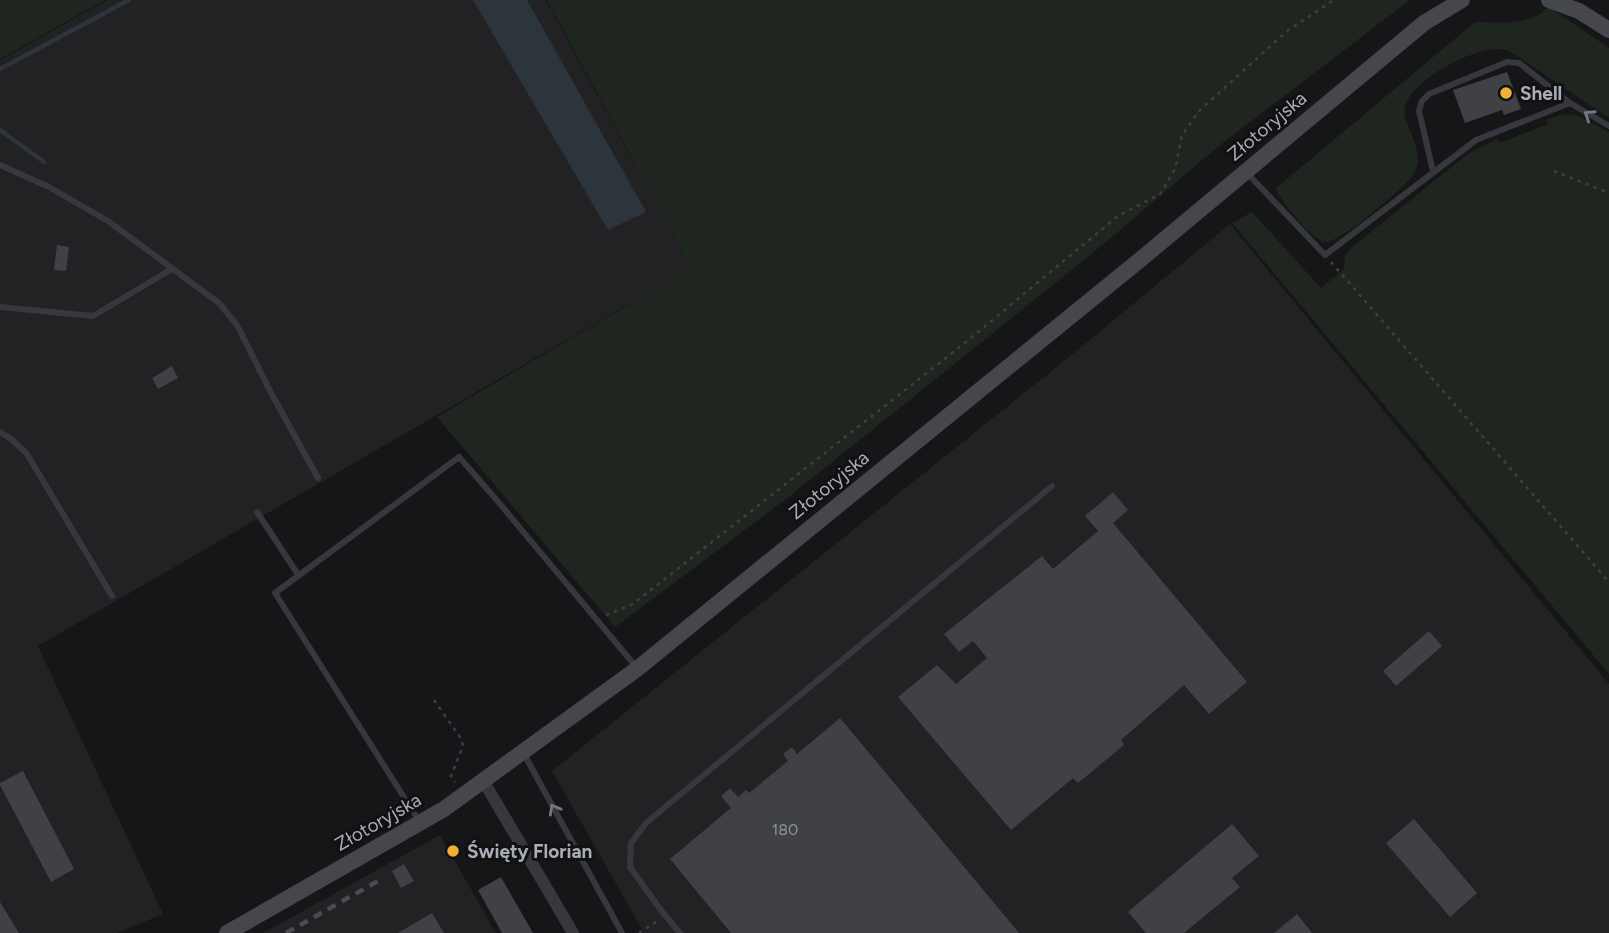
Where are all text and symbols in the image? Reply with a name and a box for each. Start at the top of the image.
place label: Shell [1520,82,1562,105]
marker: Shell [1498,85,1514,101]
street label: Złotoryjska [1223,86,1311,166]
one-way arrow [1584,111,1597,124]
street label: Złotoryjska [785,446,873,524]
street label: Złotoryjska [331,788,425,856]
one-way arrow [549,803,562,816]
house number: 180 [772,820,798,839]
place label: Święty Florian [467,840,592,863]
marker: Święty Florian [445,843,461,859]

